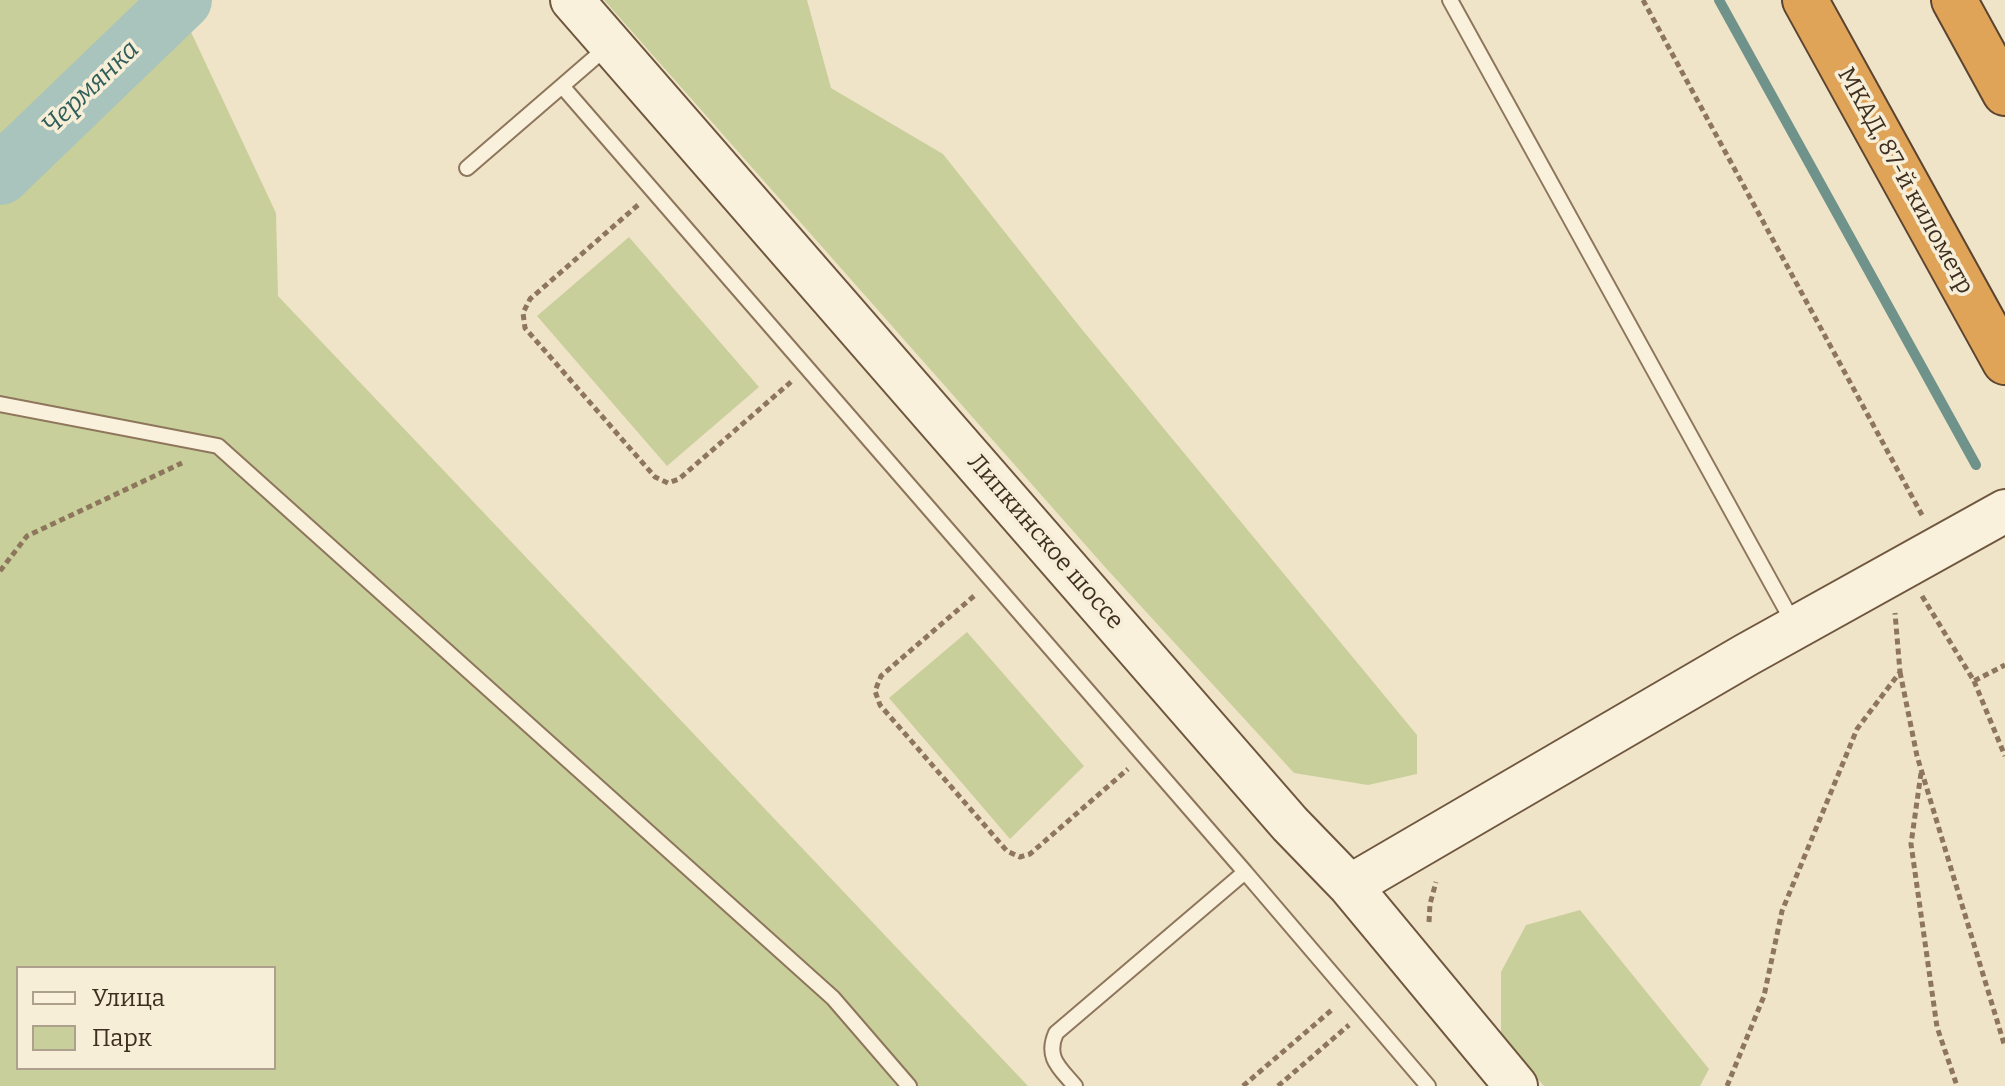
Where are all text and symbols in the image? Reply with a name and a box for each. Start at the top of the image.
water label: Чермянка [36,34,146,142]
street label: МКАД, 87-й километр [1831,63,1979,299]
street label: Липкинское шоссе [961,448,1129,636]
legend [16,966,276,1070]
text: Улица [92,984,165,1012]
text: Парк [92,1024,152,1052]

